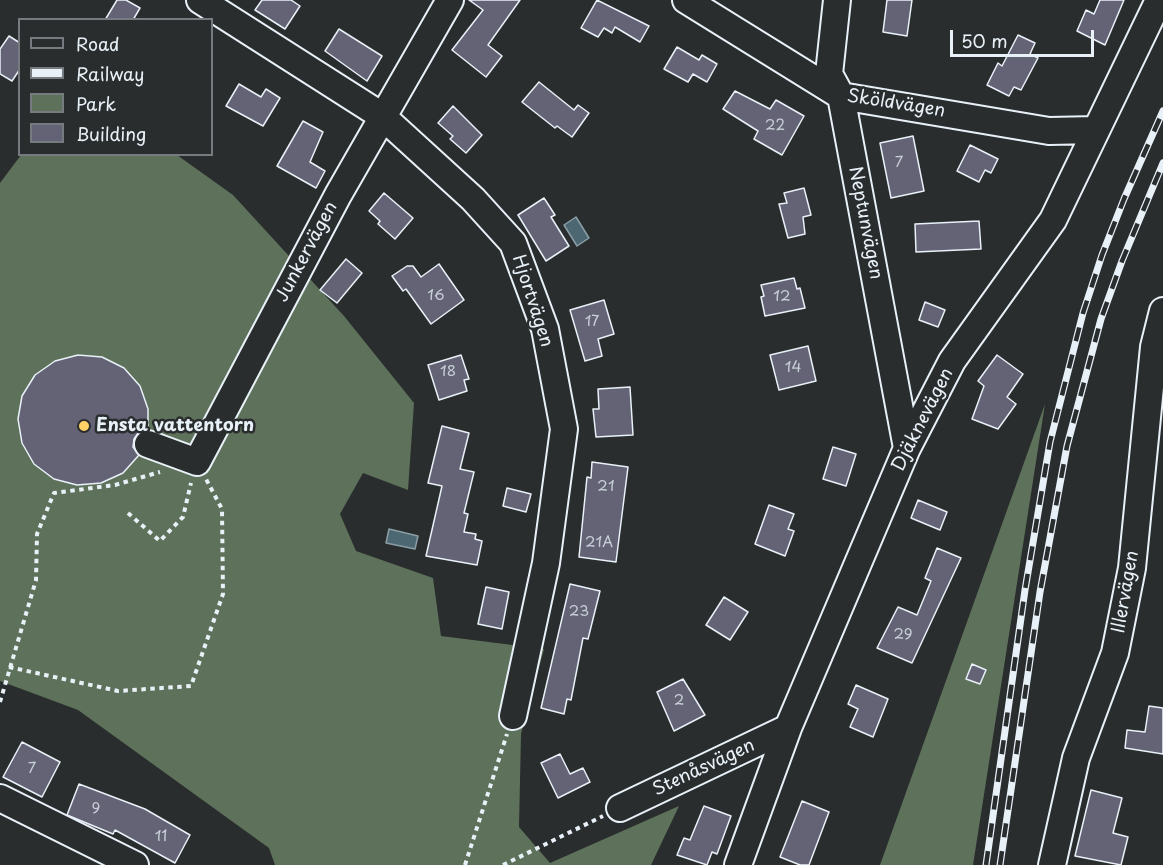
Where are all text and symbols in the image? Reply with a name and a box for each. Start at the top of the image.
legend [18,18,213,156]
scale bar [953,18,1097,56]
text: 50 m [961,27,1008,54]
text: Road [76,30,120,57]
text: Railway [76,60,144,87]
street label: Sköldvägen [845,86,947,122]
text: Park [76,90,116,117]
house number: 22 [765,117,785,135]
text: Building [76,120,146,147]
house number: 7 [895,154,903,172]
street label: Neptunvägen [843,165,887,281]
street label: Junkervägen [272,198,342,306]
street label: Hjortvägen [507,252,557,350]
house number: 16 [427,287,445,305]
house number: 12 [773,288,791,306]
house number: 17 [585,313,599,331]
house number: 14 [785,359,801,377]
house number: 18 [440,363,456,381]
street label: Djäknevägen [888,365,958,475]
place label: Ensta vattentorn [96,415,254,437]
marker: Ensta vattentorn [77,419,91,433]
house number: 21 [597,478,615,496]
house number: 21A [585,534,613,552]
street label: Illervägen [1108,549,1144,635]
house number: 23 [569,603,589,621]
house number: 29 [893,626,913,644]
house number: 2 [674,692,684,710]
street label: Stenåsvägen [650,735,758,801]
house number: 7 [28,760,36,778]
house number: 9 [92,800,100,818]
house number: 11 [155,828,167,846]

